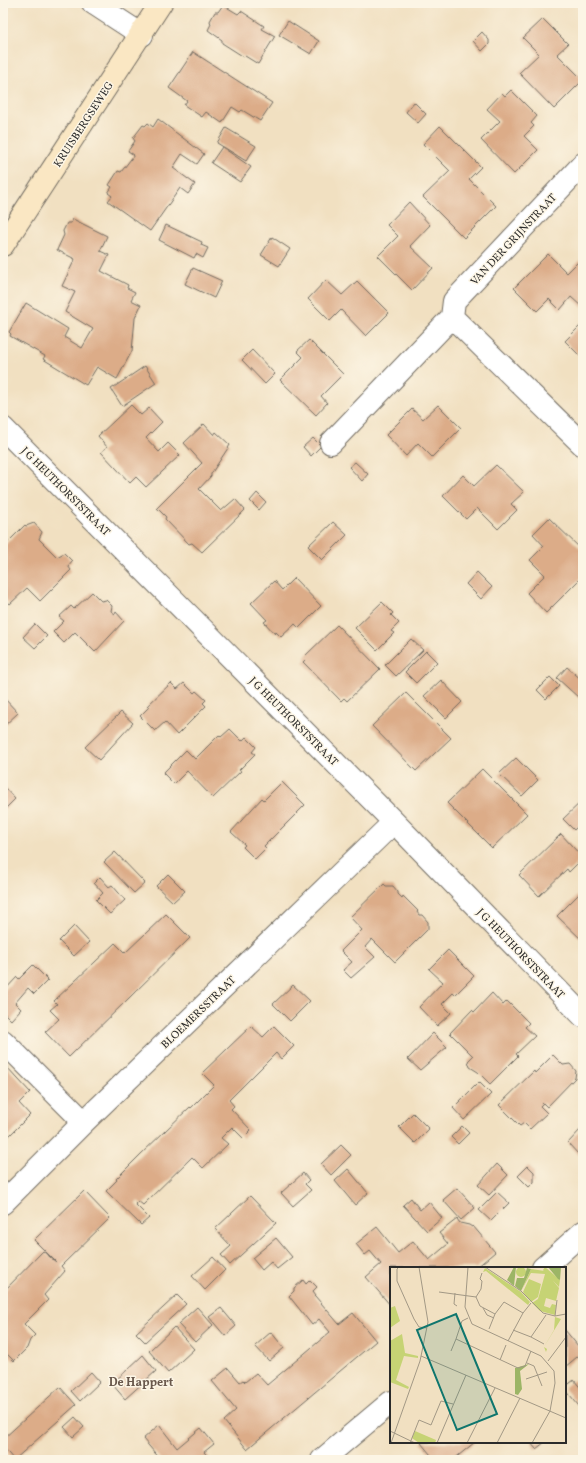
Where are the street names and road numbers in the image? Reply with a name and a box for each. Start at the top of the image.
street label: KRUISBERGSEWEG [51,79,118,171]
street label: VAN DER GRIJNSTRAAT [468,191,561,289]
street label: J G HEUTHORSTSTRAAT [17,444,113,540]
street label: J G HEUTHORSTSTRAAT [245,674,341,770]
street label: J G HEUTHORSTSTRAAT [473,906,568,1003]
street label: BLOEMERSSTRAAT [158,973,240,1053]

